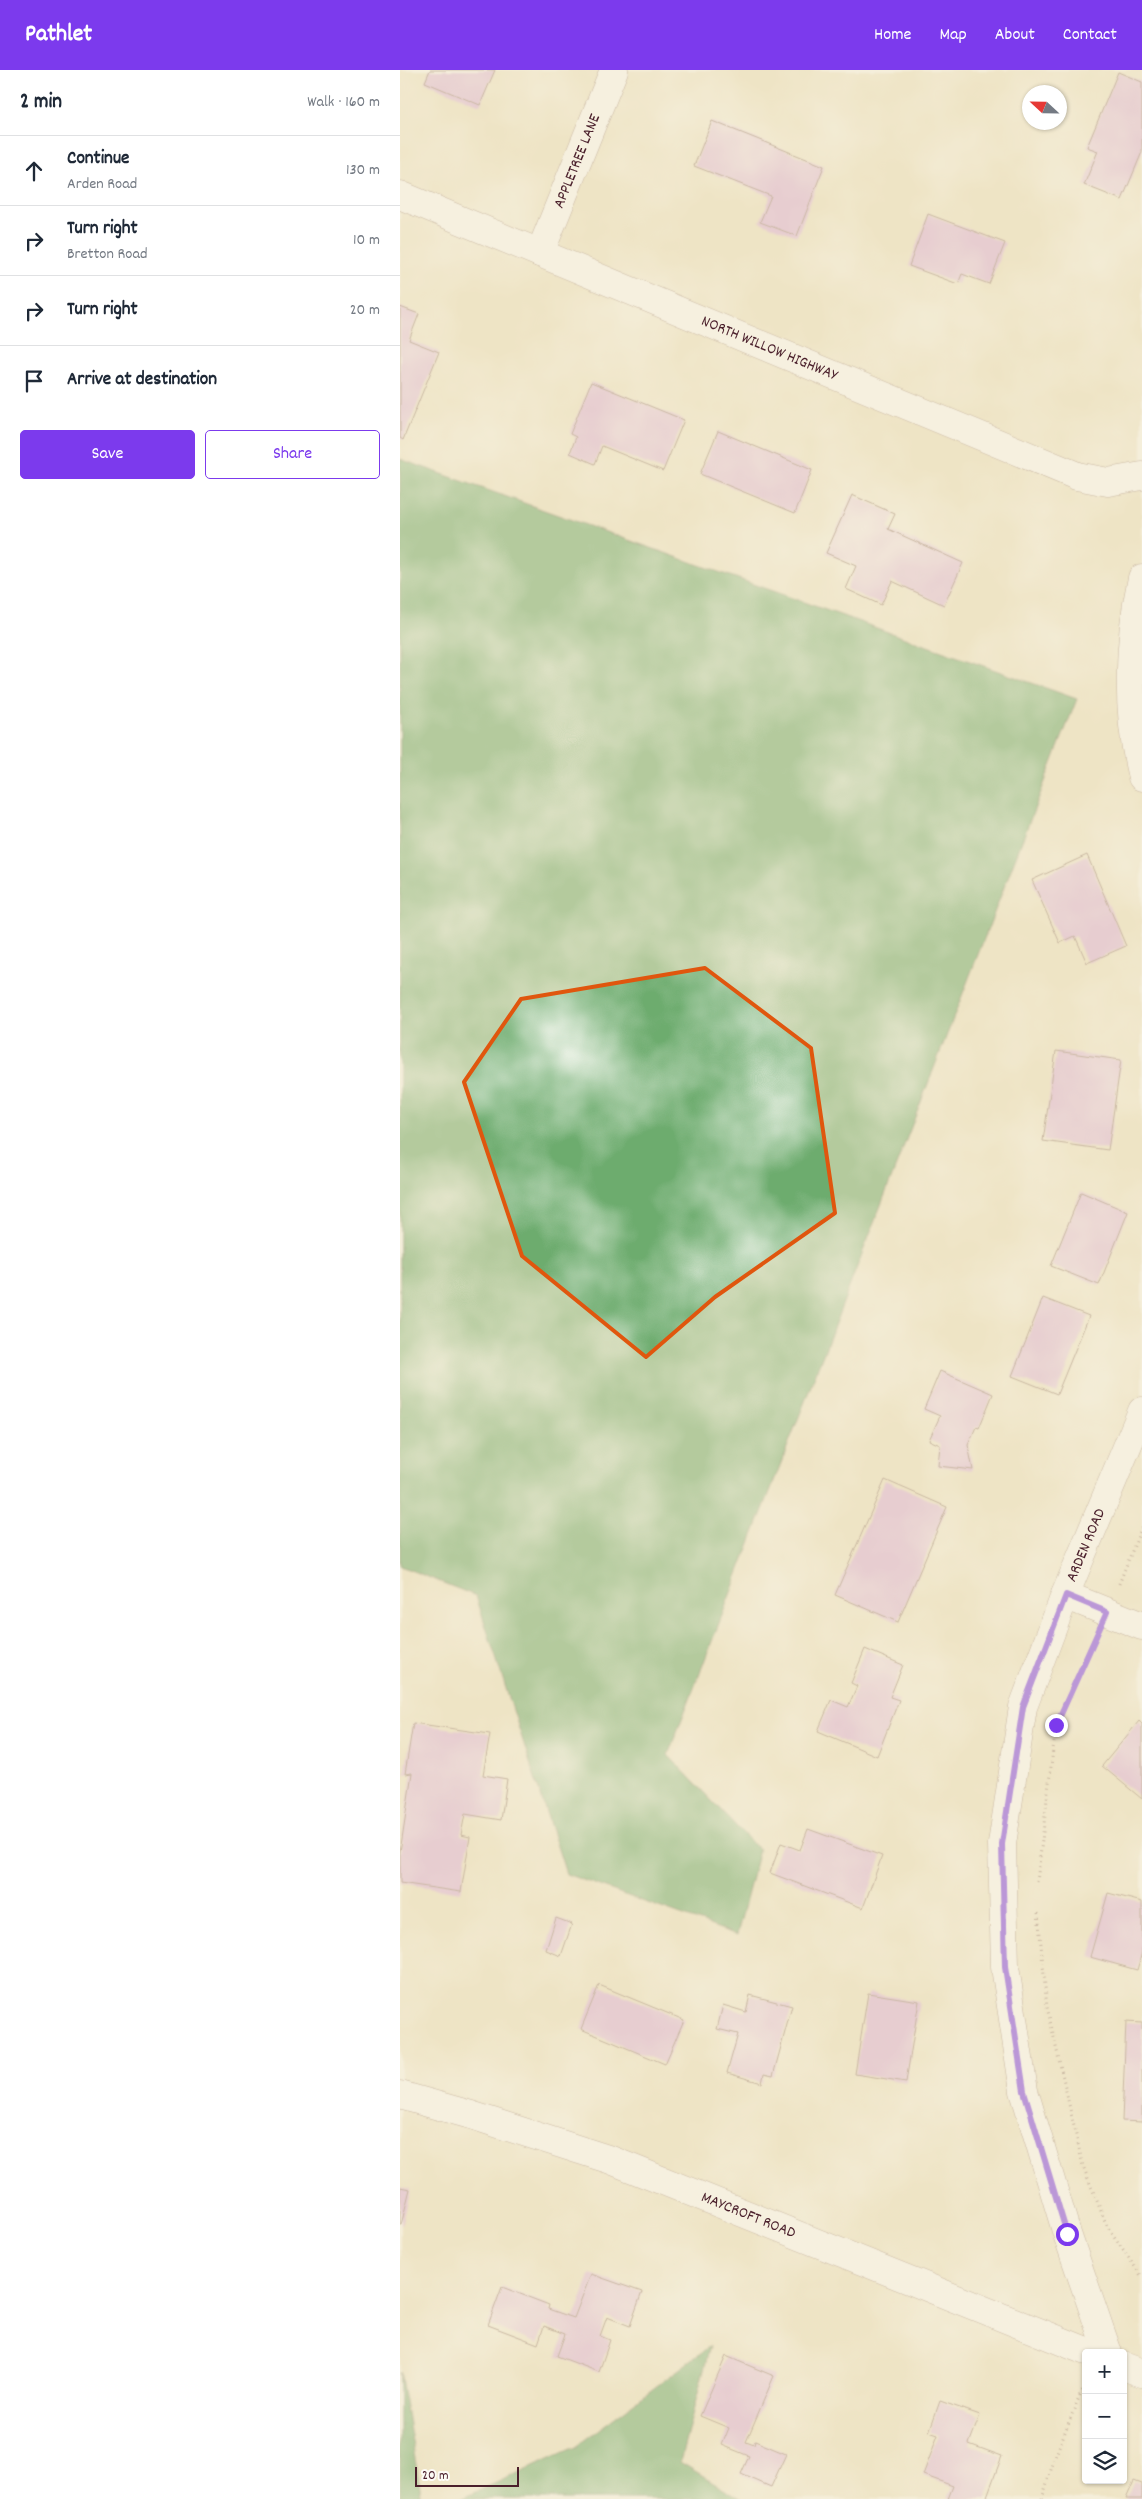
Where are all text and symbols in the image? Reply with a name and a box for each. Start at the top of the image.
text: Pathlet [25,18,92,52]
text: Home [874,23,911,48]
text: Map [939,23,967,48]
text: About [995,23,1035,48]
text: Contact [1063,23,1117,48]
north arrow [1022,85,1067,130]
text: 2 min [20,88,62,118]
text: Walk · 160 m [307,91,380,114]
street label: APPLETREE LANE [548,110,607,212]
text: Continue [67,146,129,173]
icon: ahead [20,157,48,185]
text: 130 m [346,159,380,182]
text: Arden Road [67,173,137,196]
text: Turn right [67,216,138,243]
icon: right [20,227,48,255]
text: 10 m [353,229,380,252]
text: Bretton Road [67,243,147,266]
icon: right [20,297,48,325]
text: Turn right [67,297,138,324]
text: 20 m [350,299,380,322]
street label: NORTH WILLOW HIGHWAY [698,310,842,387]
icon: arrive [20,367,48,395]
text: Arrive at destination [67,367,217,394]
button: Save [20,430,195,479]
button: Share [205,430,380,479]
street label: ARDEN ROAD [1060,1505,1111,1585]
route end [1045,1714,1068,1737]
street label: MAYCROFT ROAD [698,2186,799,2245]
route start [1056,2223,1079,2246]
map controls [1082,2349,1127,2484]
button: + [1082,2349,1127,2394]
button: − [1082,2394,1127,2439]
button: layers [1082,2439,1127,2484]
scale bar [415,2464,519,2487]
text: 20 m [422,2466,449,2486]

